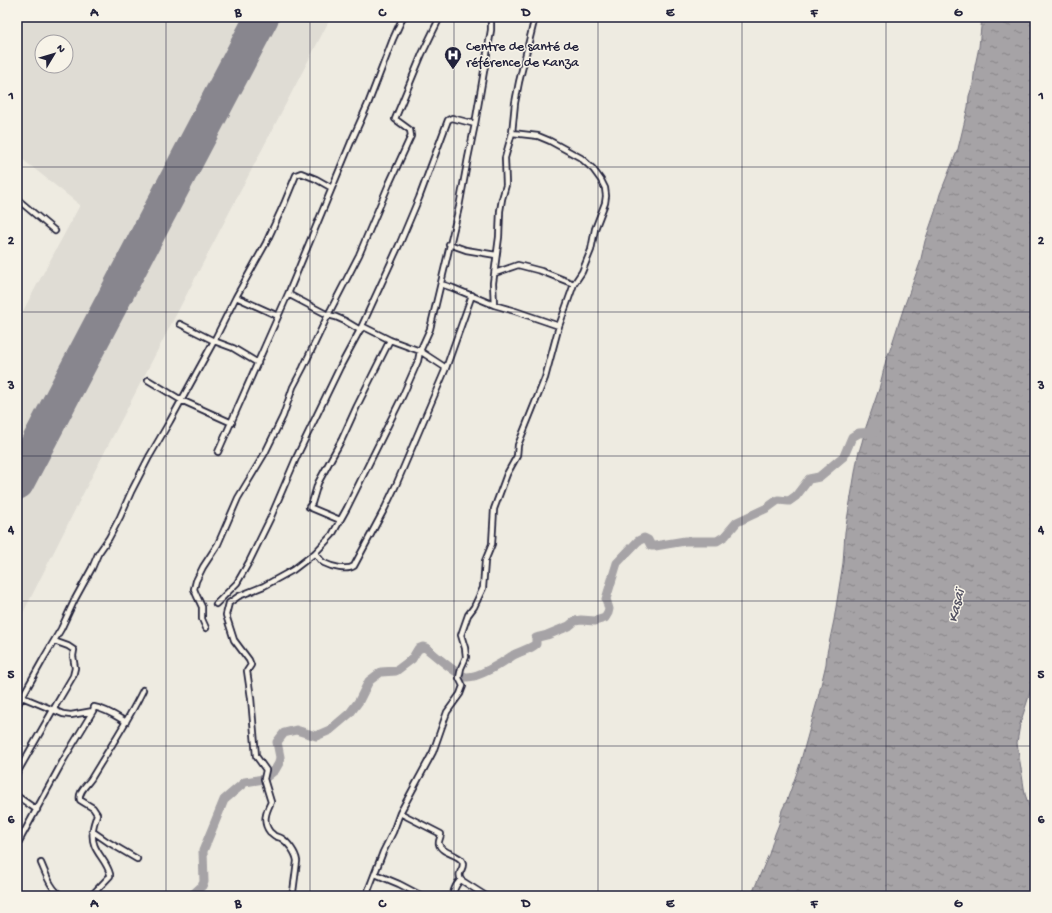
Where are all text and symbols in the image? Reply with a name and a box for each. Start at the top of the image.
text: A [89,6,99,21]
text: B [234,6,243,21]
text: C [377,6,387,21]
text: D [521,6,531,21]
text: E [666,6,675,21]
text: F [810,6,819,21]
text: G [954,6,963,21]
north arrow [34,34,74,74]
place label: Centre de santé de référence de Kanza [466,39,580,72]
text: N [53,43,67,56]
hospital icon: Centre de santé de référence de Kanza [443,45,463,70]
text: 1 [7,89,14,104]
text: 1 [1037,89,1044,104]
text: 2 [8,234,15,249]
text: 2 [1038,234,1045,249]
text: 3 [7,379,15,394]
text: 3 [1037,379,1045,394]
text: 4 [7,523,15,538]
text: 4 [1037,523,1045,538]
water label: Kasaï [944,585,970,624]
text: 5 [8,668,15,683]
text: 5 [1038,668,1045,683]
text: 6 [8,813,15,828]
text: 6 [1038,813,1045,828]
text: A [89,897,99,912]
text: B [234,897,243,912]
text: C [377,897,387,912]
text: D [521,897,531,912]
text: E [666,897,675,912]
text: F [810,897,819,912]
text: G [954,897,963,912]

